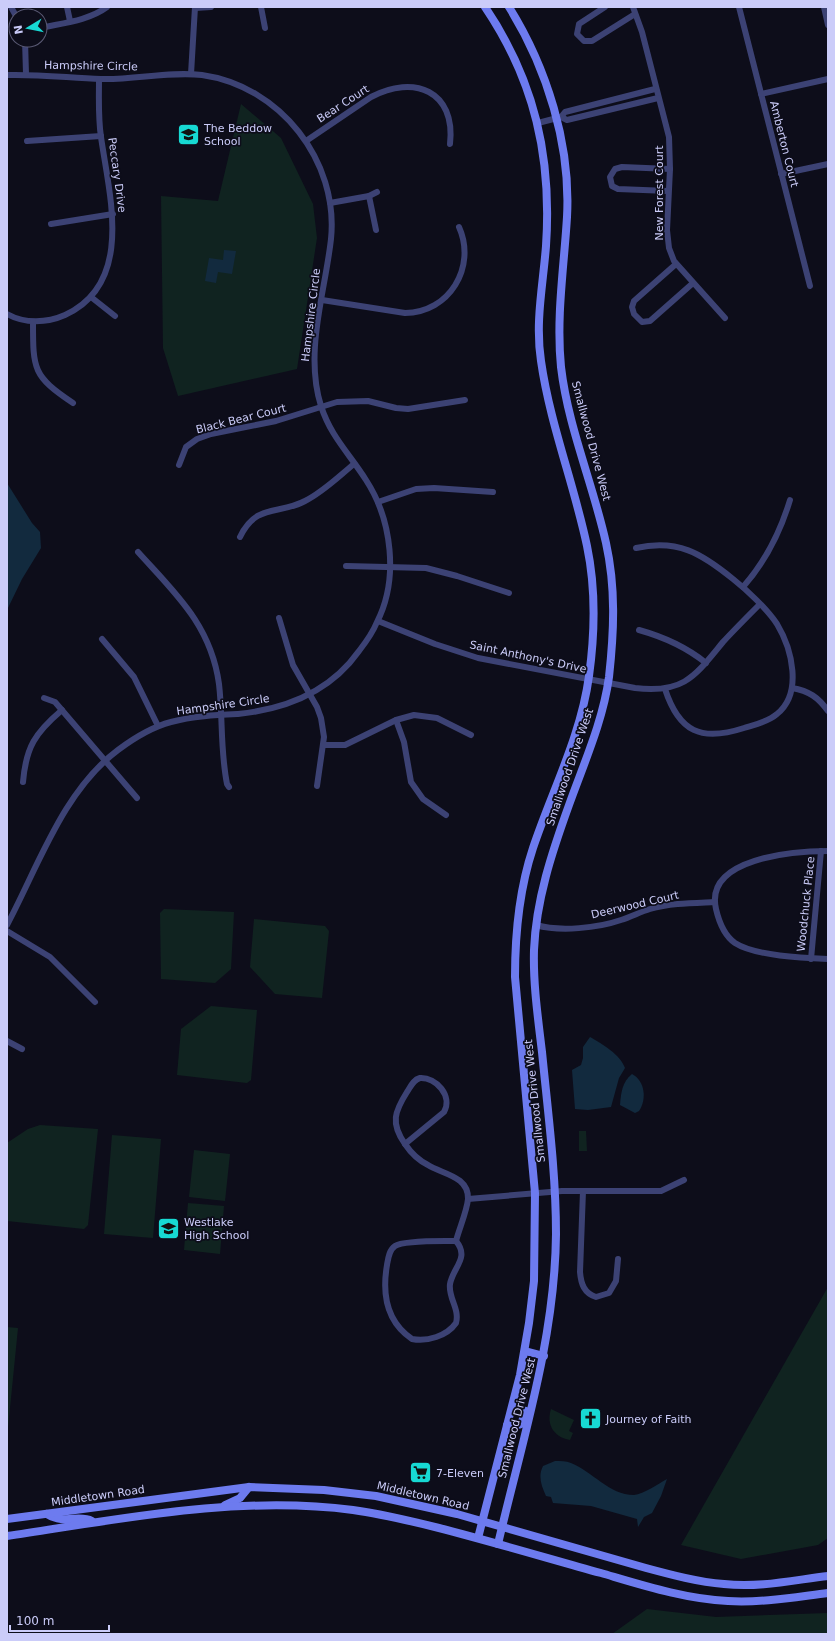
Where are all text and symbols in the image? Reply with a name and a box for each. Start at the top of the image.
north arrow [8,8,48,48]
text: N [11,24,26,35]
street label: Hampshire Circle [44,59,138,73]
street label: Bear Court [315,82,372,126]
street label: Amberton Court [767,100,801,189]
school or university icon: The Beddow School [175,121,201,147]
place label: The Beddow School [203,122,272,148]
street label: Peccary Drive [105,137,129,214]
street label: New Forest Court [653,145,666,240]
street label: Hampshire Circle [299,267,323,362]
street label: Smallwood Drive West [569,380,613,503]
street label: Black Bear Court [195,401,288,437]
street label: Saint Anthony's Drive [468,638,588,676]
street label: Hampshire Circle [176,692,271,718]
street label: Smallwood Drive West [544,706,596,827]
street label: Woodchuck Place [795,855,817,952]
street label: Deerwood Court [590,888,681,921]
street label: Smallwood Drive West [522,1038,548,1163]
school or university icon: Westlake High School [156,1215,182,1241]
place label: Westlake High School [184,1216,249,1242]
street label: Smallwood Drive West [496,1356,538,1479]
church icon: Journey of Faith [578,1406,604,1432]
place label: Journey of Faith [605,1413,692,1426]
supermarket icon: 7-Eleven [408,1460,434,1486]
place label: 7-Eleven [436,1467,484,1480]
street label: Middletown Road [376,1479,470,1513]
street label: Middletown Road [50,1483,146,1509]
scale bar [10,1607,109,1633]
text: 100 m [16,1614,54,1628]

